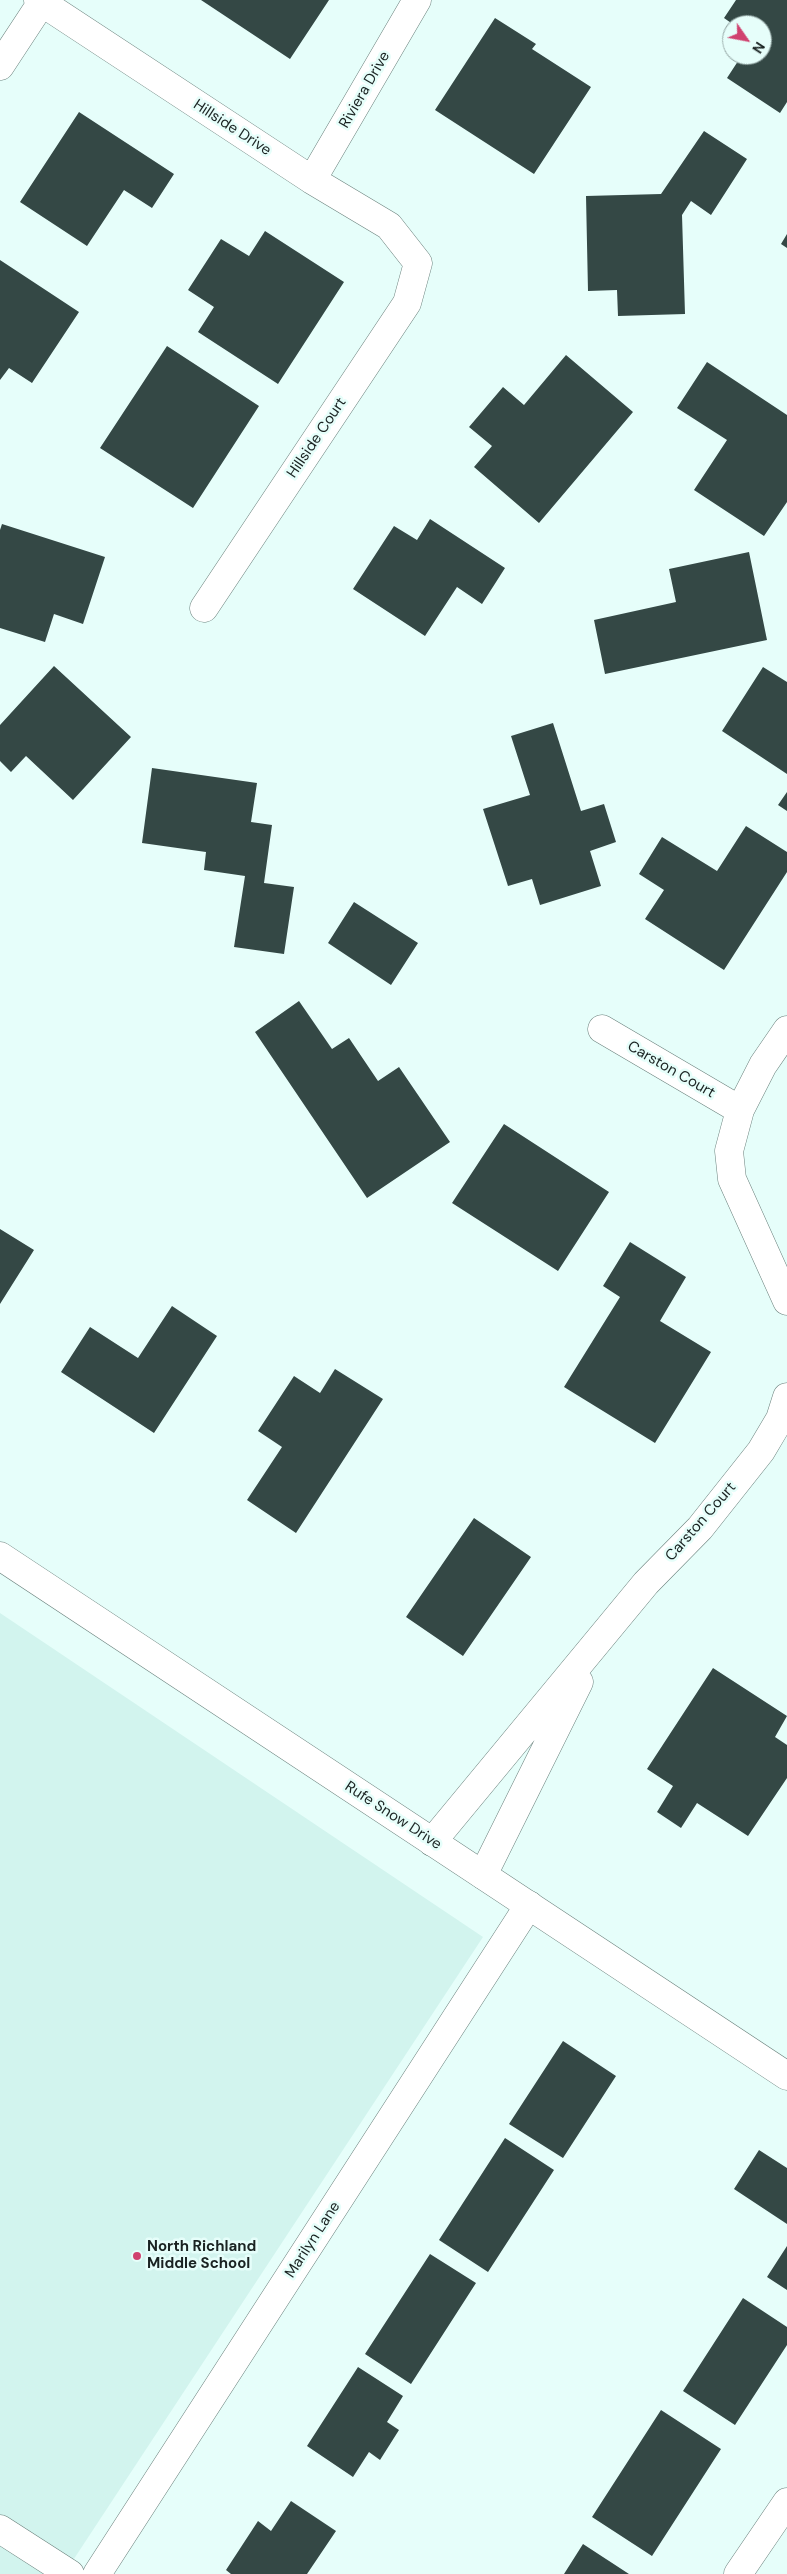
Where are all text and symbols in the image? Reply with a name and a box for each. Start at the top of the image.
north arrow [722,15,772,65]
text: N [748,38,769,57]
street label: Riviera Drive [336,48,394,132]
street label: Hillside Drive [190,96,274,160]
street label: Hillside Court [283,394,351,482]
street label: Carston Court [624,1038,718,1102]
street label: Carston Court [662,1479,740,1565]
street label: Rufe Snow Drive [341,1778,445,1854]
street label: Marilyn Lane [282,2198,344,2282]
place label: North Richland Middle School [147,2238,256,2273]
marker: North Richland Middle School [131,2250,143,2262]

